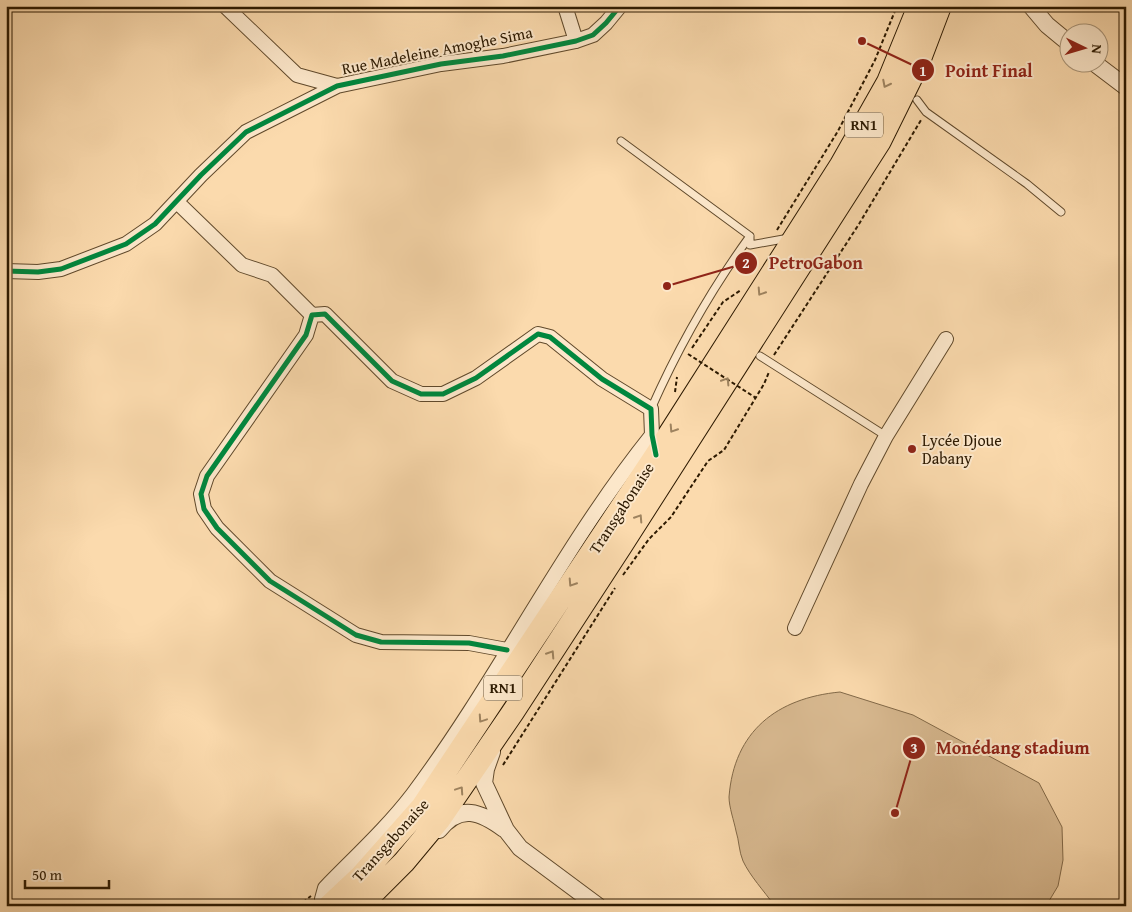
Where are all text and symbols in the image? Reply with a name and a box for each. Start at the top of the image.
street label: Rue Madeleine Amoghe Sima [340,20,535,80]
north arrow [1060,22,1110,72]
text: N [1087,44,1107,55]
callout: Point Final [910,54,1042,87]
text: Point Final [945,57,1033,84]
text: 1 [919,60,927,81]
one-way arrow [882,79,892,88]
road number: RN1 [845,112,883,138]
callout: PetroGabon [734,246,873,279]
text: PetroGabon [769,249,863,276]
text: 2 [742,252,750,273]
one-way arrow [758,286,767,296]
one-way arrow [720,377,730,386]
one-way arrow [670,423,679,432]
place label: Lycée Djoue Dabany [922,428,1002,470]
marker: Lycée Djoue Dabany [906,443,918,455]
street label: Transgabonaise [582,457,660,559]
one-way arrow [633,514,642,524]
one-way arrow [569,578,578,587]
one-way arrow [544,651,554,660]
road number: RN1 [484,676,522,700]
one-way arrow [479,713,488,722]
callout: Monédang stadium [901,731,1100,764]
text: Monédang stadium [936,734,1090,761]
text: 3 [910,737,918,758]
one-way arrow [454,786,464,795]
street label: Transgabonaise [346,793,434,887]
scale bar [25,857,109,889]
text: 50 m [32,864,63,885]

